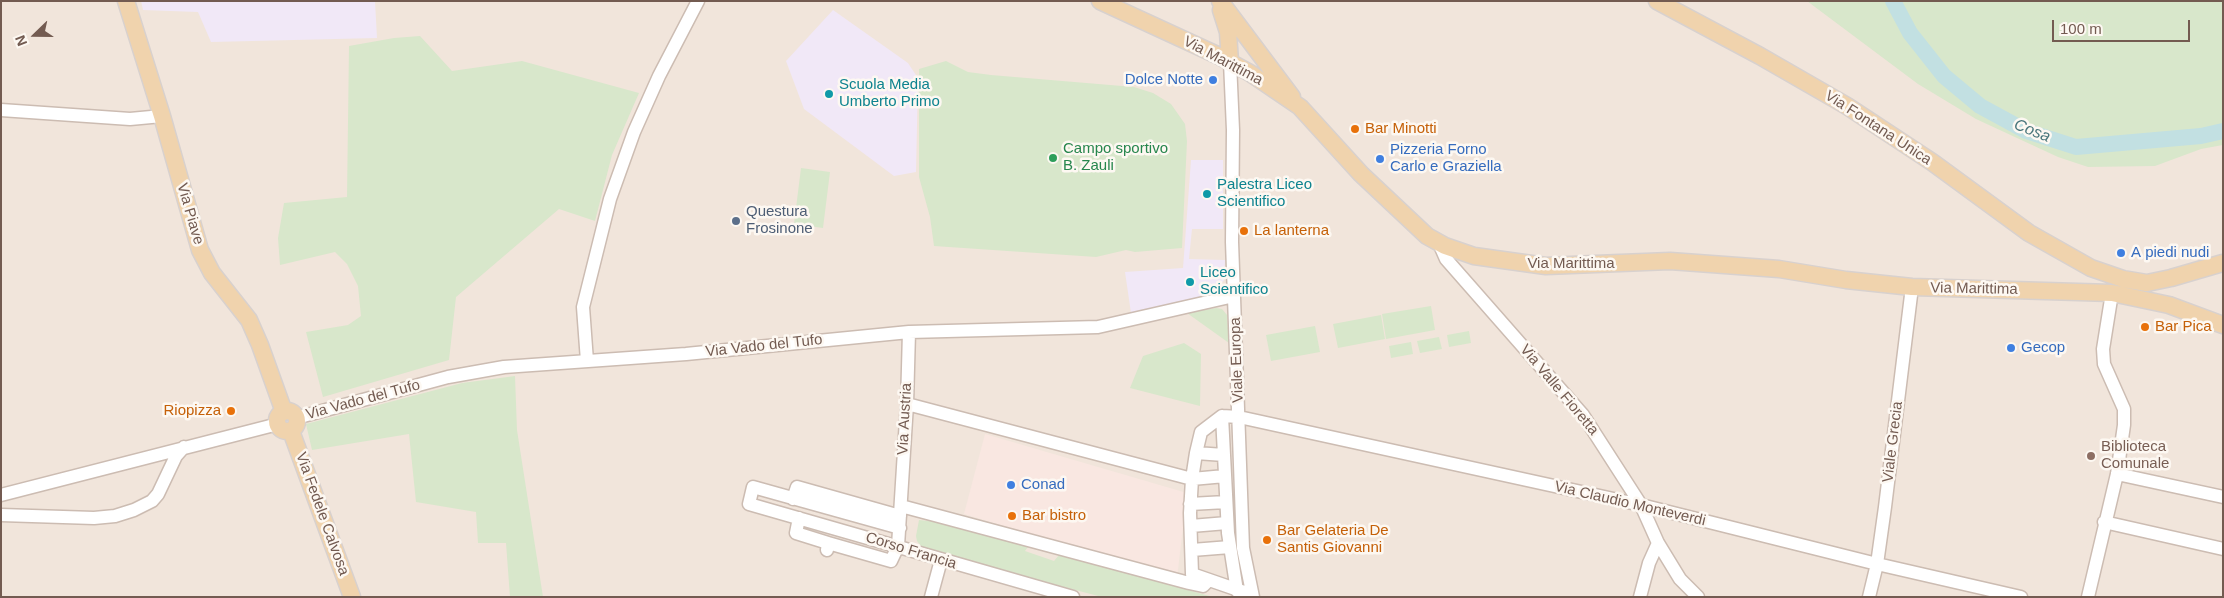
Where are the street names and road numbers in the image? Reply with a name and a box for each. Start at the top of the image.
street label: Via Marittima [1180,33,1266,89]
street label: Via Fontana Unica [1821,87,1935,169]
street label: Via Piave [173,181,207,247]
street label: Via Marittima [1527,255,1615,273]
street label: Via Marittima [1930,279,2018,299]
street label: Viale Europa [1227,317,1247,403]
street label: Via Vado del Tufo [705,331,823,361]
street label: Via Valle Fioretta [1516,341,1602,439]
street label: Via Vado del Tufo [304,376,422,424]
street label: Via Austria [894,382,916,456]
street label: Viale Grecia [1879,400,1907,484]
street label: Via Fedele Calvosa [291,450,353,578]
street label: Via Claudio Monteverdi [1553,478,1707,530]
street label: Corso Francia [863,529,959,573]

